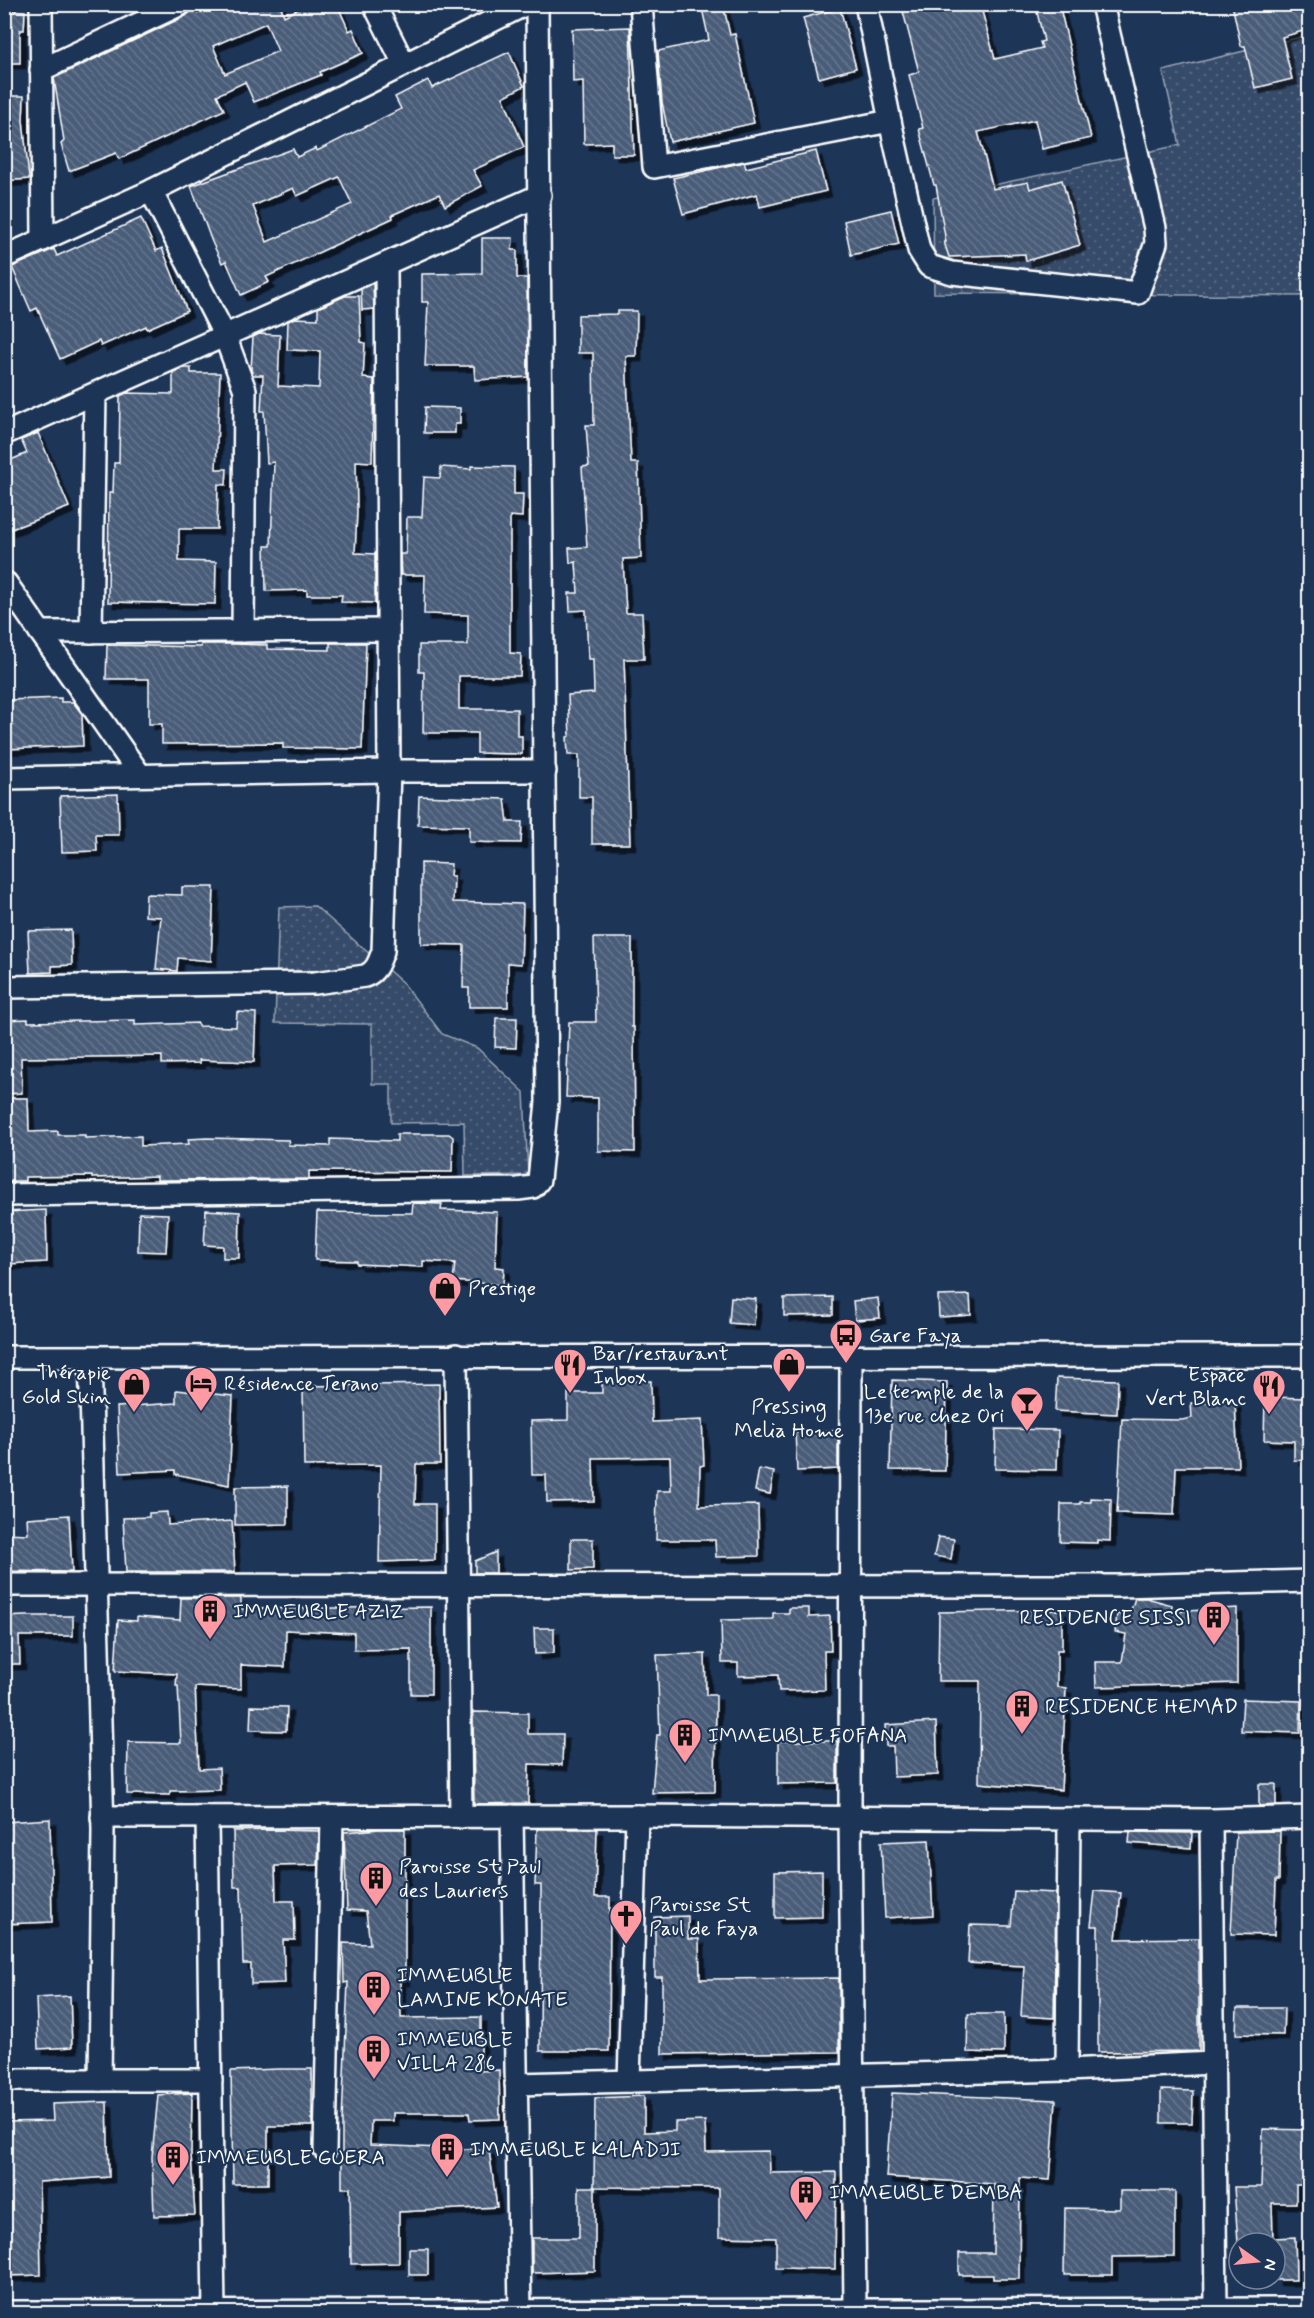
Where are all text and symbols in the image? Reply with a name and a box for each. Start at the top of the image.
shop icon: Prestige [427,1270,463,1317]
place label: Prestige [468,1275,536,1303]
bus stop icon: Gare Faya [828,1317,864,1364]
place label: Gare Faya [869,1322,962,1350]
place label: Bar/restaurant Inbox [593,1340,729,1392]
shop icon: Pressing Melia Home [771,1346,807,1393]
restaurant icon: Bar/restaurant Inbox [552,1347,588,1394]
place label: Thérapie Gold Skin [22,1359,112,1411]
place label: Espace Vert Blanc [1145,1361,1246,1413]
hotel icon: Résidence Terano [183,1365,219,1412]
shop icon: Thérapie Gold Skin [116,1366,152,1413]
restaurant icon: Espace Vert Blanc [1251,1368,1287,1415]
place label: Résidence Terano [224,1370,379,1398]
place label: Le temple de la 13e rue chez Ori [864,1378,1004,1430]
bar icon: Le temple de la 13e rue chez Ori [1009,1385,1045,1432]
place label: Pressing Melia Home [734,1393,844,1445]
building icon: IMMEUBLE AZIZ [192,1593,228,1640]
place label: IMMEUBLE AZIZ [233,1598,403,1626]
building icon: RESIDENCE SISSI [1196,1599,1232,1646]
place label: RESIDENCE SISSI [1020,1604,1191,1632]
building icon: RESIDENCE HEMAD [1004,1688,1040,1735]
place label: RESIDENCE HEMAD [1045,1693,1238,1721]
building icon: IMMEUBLE FOFANA [667,1717,703,1764]
place label: IMMEUBLE FOFANA [708,1722,907,1750]
place label: Paroisse St Paul des Lauriers [399,1853,541,1905]
building icon: Paroisse St Paul des Lauriers [358,1860,394,1907]
place label: Paroisse St Paul de Faya [649,1891,758,1943]
church icon: Paroisse St Paul de Faya [608,1898,644,1945]
place label: IMMEUBLE LAMINE KONATE [397,1962,568,2014]
building icon: IMMEUBLE LAMINE KONATE [356,1969,392,2016]
place label: IMMEUBLE VILLA 286 [397,2026,513,2078]
building icon: IMMEUBLE VILLA 286 [356,2033,392,2080]
building icon: IMMEUBLE KALADJI [429,2131,465,2178]
place label: IMMEUBLE KALADJI [470,2136,681,2164]
building icon: IMMEUBLE GUERA [155,2139,191,2186]
place label: IMMEUBLE GUERA [196,2144,385,2172]
building icon: IMMEUBLE DEMBA [788,2174,824,2221]
place label: IMMEUBLE DEMBA [829,2179,1023,2207]
north arrow [1227,2231,1287,2291]
text: N [1259,2257,1282,2272]

